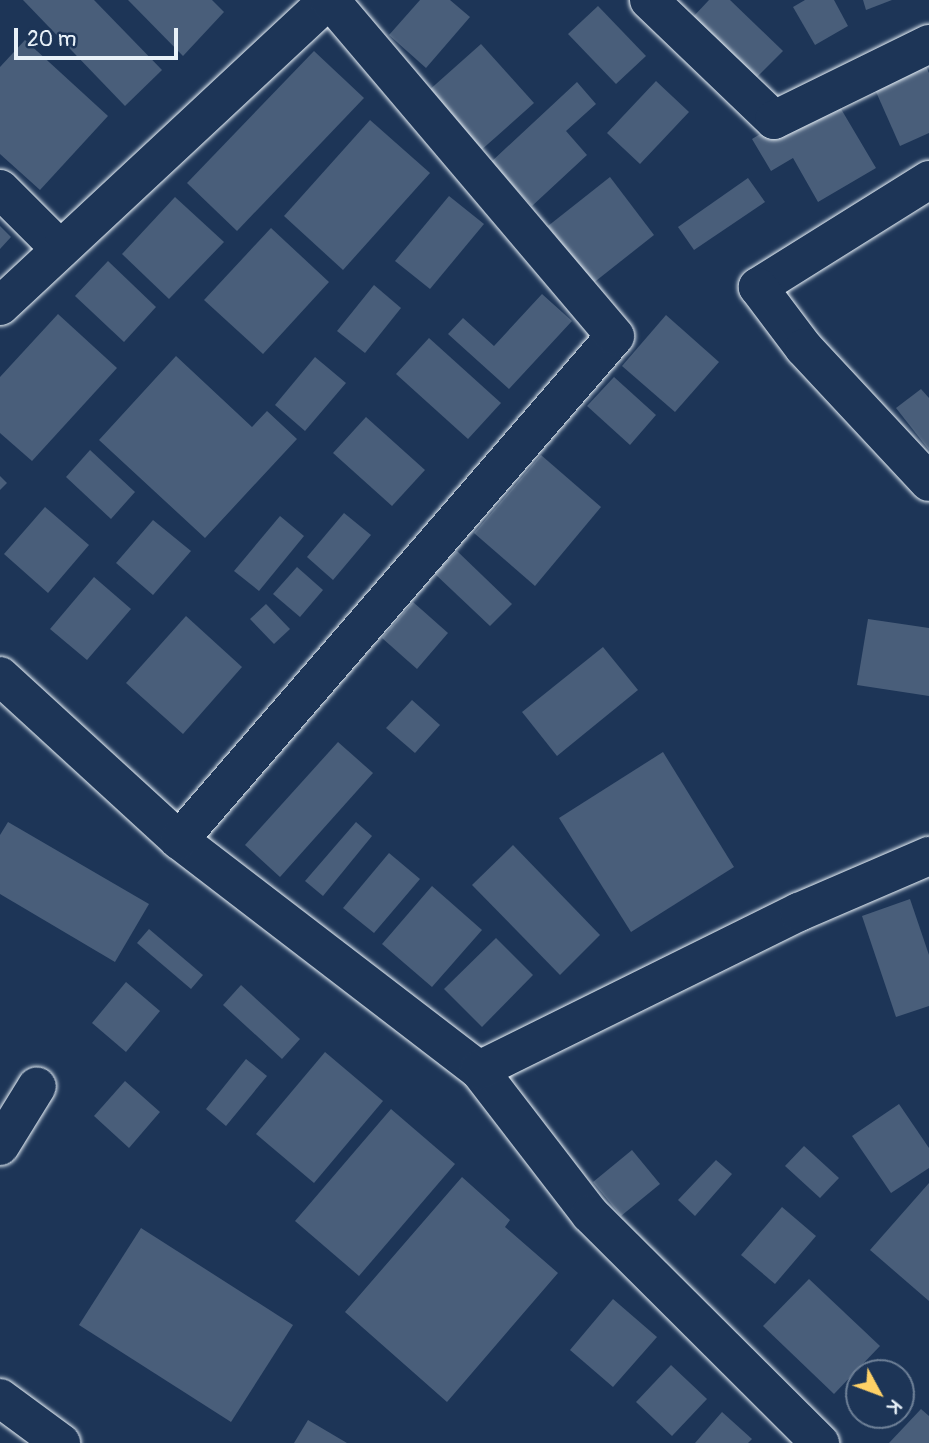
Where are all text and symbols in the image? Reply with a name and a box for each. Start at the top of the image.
scale bar [18,14,182,58]
text: 20 m [27,26,76,53]
north arrow [845,1359,915,1429]
text: K [882,1394,907,1419]

